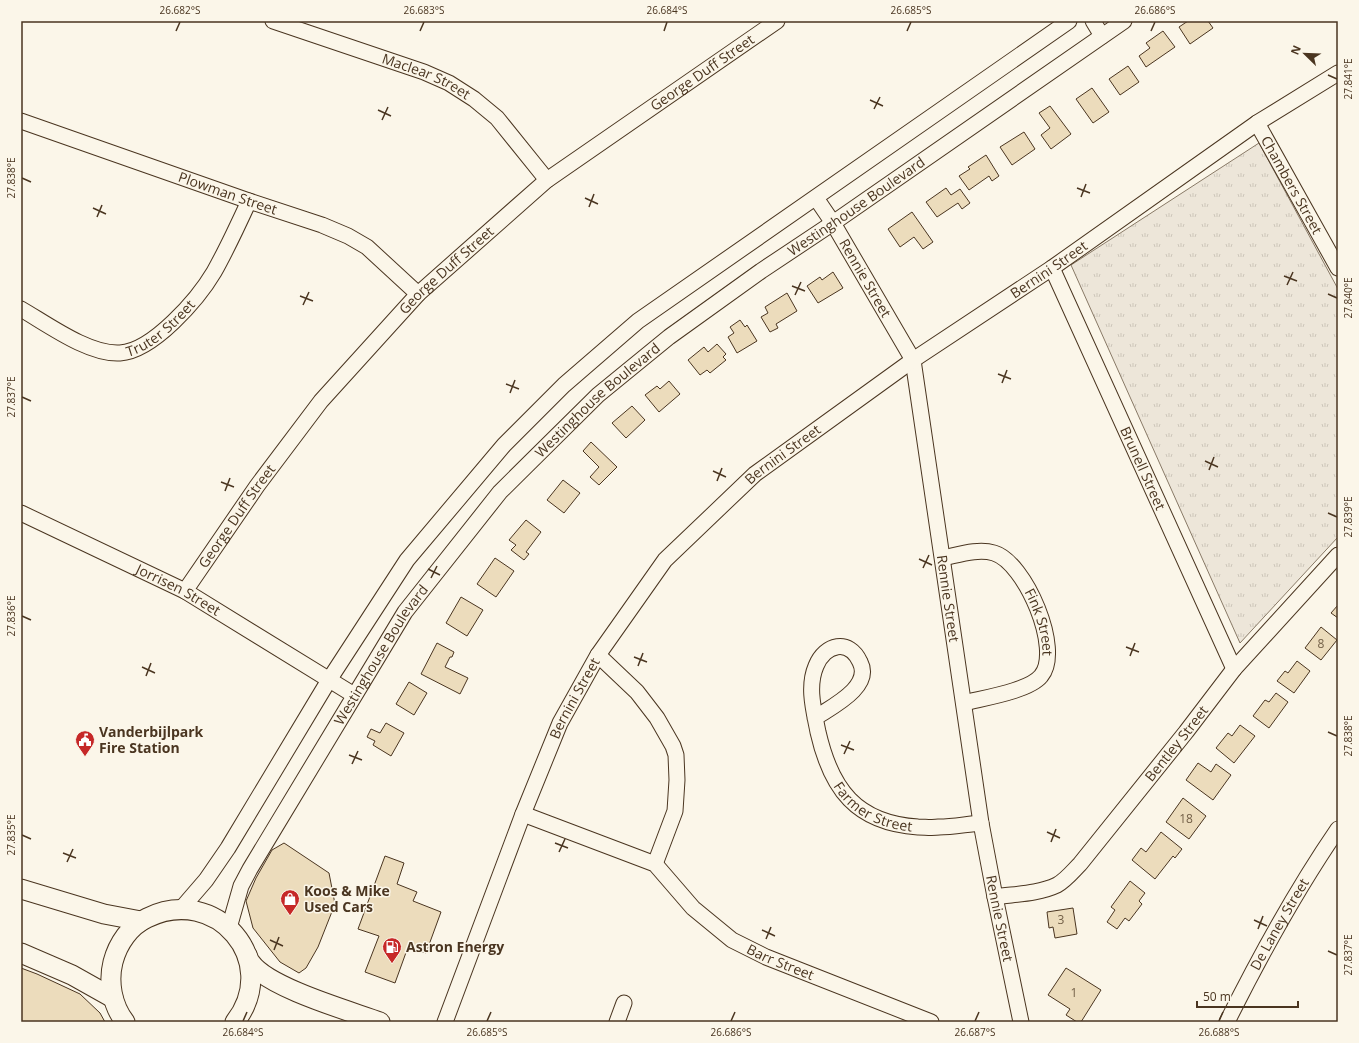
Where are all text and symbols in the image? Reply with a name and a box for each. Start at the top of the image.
text: 26.682°S [160,3,200,17]
text: 26.683°S [404,3,444,17]
text: 26.684°S [647,3,687,17]
text: 26.685°S [891,3,931,17]
text: 26.686°S [1135,3,1175,17]
street label: George Duff Street [646,30,758,115]
north arrow [1285,34,1325,74]
text: N [1287,43,1304,57]
street label: Maclear Street [380,49,474,103]
text: 27.841°E [1341,58,1355,100]
street label: Chambers Street [1257,132,1327,237]
street label: Westinghouse Boulevard [784,152,928,260]
text: 27.838°E [4,157,18,199]
street label: Plowman Street [176,167,280,219]
street label: George Duff Street [394,222,497,318]
street label: Rennie Street [835,235,896,321]
street label: Bernini Street [1006,236,1091,302]
text: 27.840°E [1341,277,1355,319]
street label: Truter Street [123,295,199,361]
street label: Westinghouse Boulevard [530,338,664,461]
text: 27.837°E [4,376,18,418]
street label: Bernini Street [740,420,824,488]
street label: Brunell Street [1116,423,1171,513]
street label: George Duff Street [194,460,279,571]
text: 27.839°E [1341,496,1355,538]
street label: Rennie Street [933,554,964,643]
street label: Jorrisen Street [131,558,224,620]
street label: Westinghouse Boulevard [329,580,432,728]
street label: Fink Street [1021,585,1058,656]
text: 27.836°E [4,595,18,637]
house number: 8 [1318,635,1325,652]
street label: Bernini Street [545,654,604,741]
street label: Bentley Street [1140,701,1212,785]
text: 27.838°E [1341,715,1355,757]
place label: Vanderbijlpark Fire Station [99,722,204,757]
public building icon: Vanderbijlpark Fire Station [74,729,96,757]
street label: Farmer Street [830,778,913,835]
house number: 18 [1179,810,1193,827]
text: 27.835°E [4,814,18,856]
street label: Rennie Street [982,873,1018,963]
street label: De Laney Street [1245,874,1313,973]
place label: Koos & Mike Used Cars [304,881,390,916]
shop icon: Koos & Mike Used Cars [279,888,301,916]
house number: 3 [1058,911,1065,928]
text: 27.837°E [1341,934,1355,976]
fuel station icon: Astron Energy [381,936,403,964]
place label: Astron Energy [406,937,504,956]
street label: Barr Street [744,939,817,984]
scale bar [1197,983,1298,1009]
house number: 1 [1071,984,1077,1001]
text: 50 m [1203,988,1231,1005]
text: 26.684°S [223,1025,263,1039]
text: 26.685°S [467,1025,507,1039]
text: 26.686°S [711,1025,751,1039]
text: 26.687°S [955,1025,995,1039]
text: 26.688°S [1199,1025,1239,1039]

